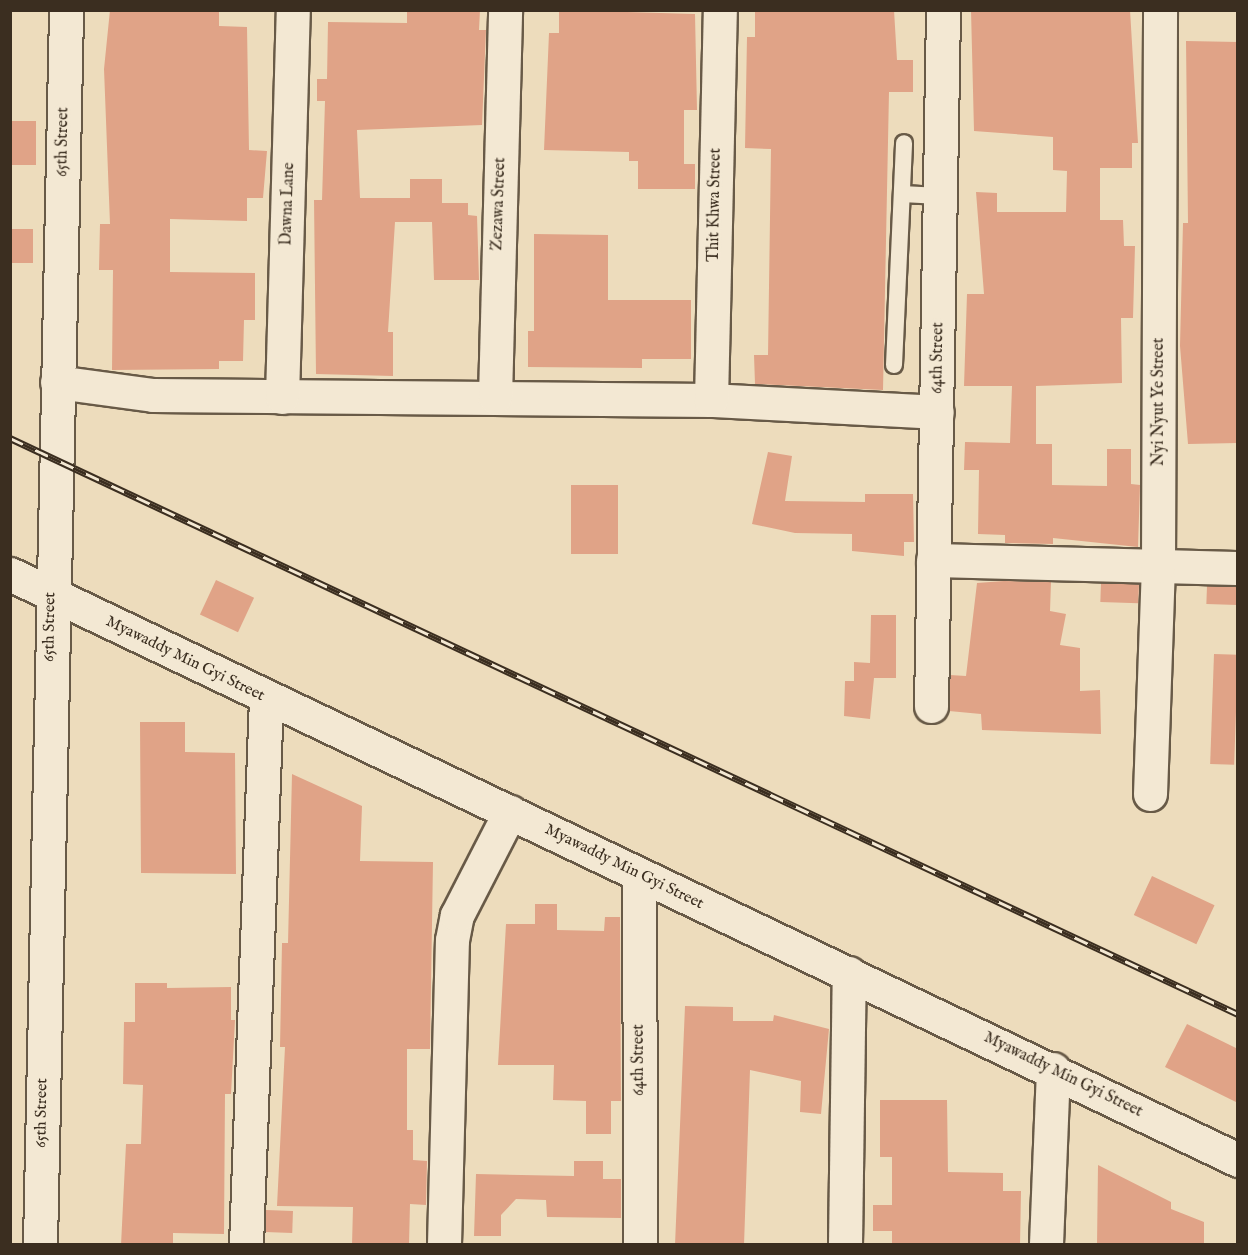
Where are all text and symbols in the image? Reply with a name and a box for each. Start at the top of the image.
street label: 65th Street [53,107,73,177]
street label: Thit Khwa Street [704,148,726,262]
street label: Zezawa Street [488,157,510,251]
street label: Dawna Lane [277,162,299,246]
street label: 64th Street [928,322,948,394]
street label: Nyi Nyut Ye Street [1149,338,1169,466]
street label: 65th Street [40,592,60,662]
street label: Myawaddy Min Gyi Street [102,612,268,706]
street label: Myawaddy Min Gyi Street [541,820,707,914]
street label: 64th Street [629,1024,649,1096]
street label: Myawaddy Min Gyi Street [980,1028,1146,1122]
street label: 65th Street [32,1078,52,1148]

